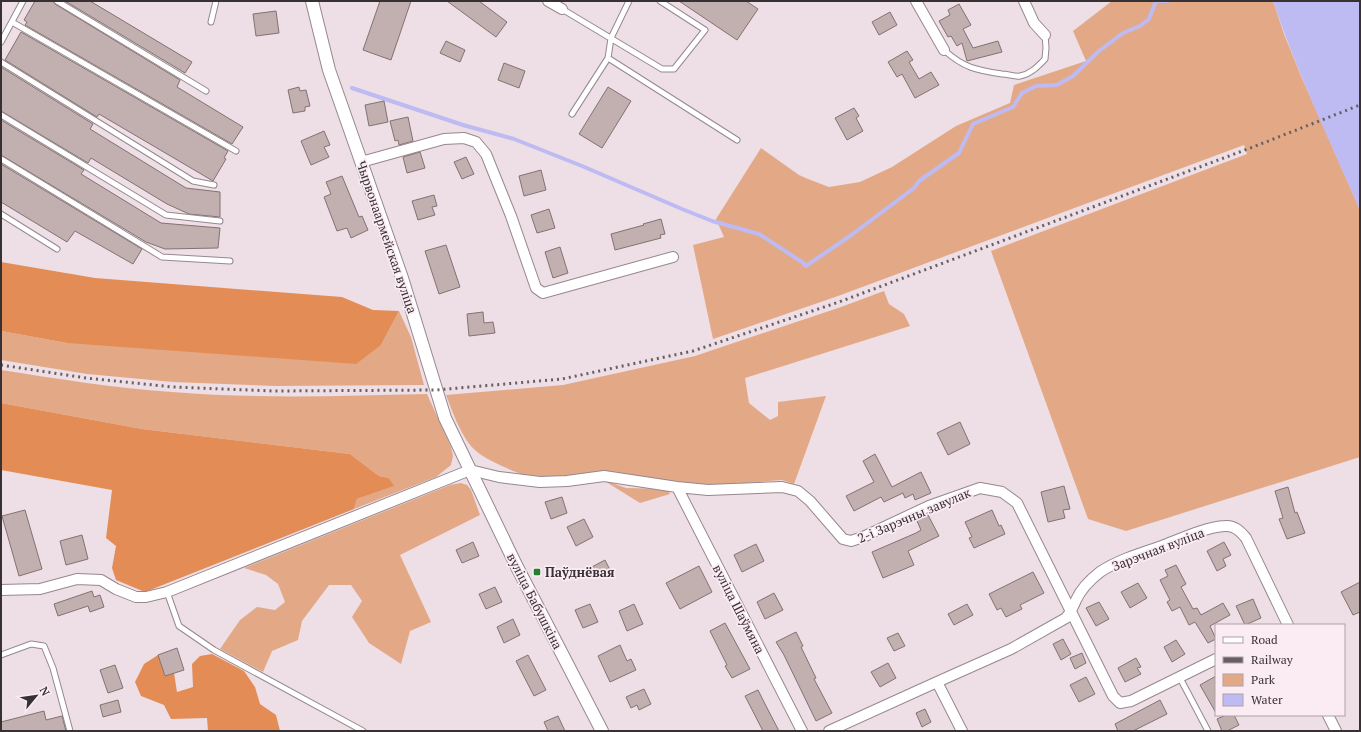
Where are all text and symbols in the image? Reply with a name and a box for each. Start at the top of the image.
street label: Чырвонаармейская вуліца [352,158,422,316]
street label: 2-і Зарэчны завулак [855,483,974,547]
street label: Зарэчная вуліца [1109,523,1207,575]
street label: вуліца Бабушкіна [503,550,567,653]
street label: вуліца Шаўмяна [709,561,769,657]
place label: Паўднёвая [545,563,615,581]
marker: Паўднёвая [532,567,542,577]
legend [1215,624,1345,716]
text: Road [1251,632,1278,647]
text: Railway [1251,652,1294,667]
text: Park [1251,672,1276,687]
north arrow [16,676,56,716]
text: N [37,684,53,699]
text: Water [1251,692,1283,707]

